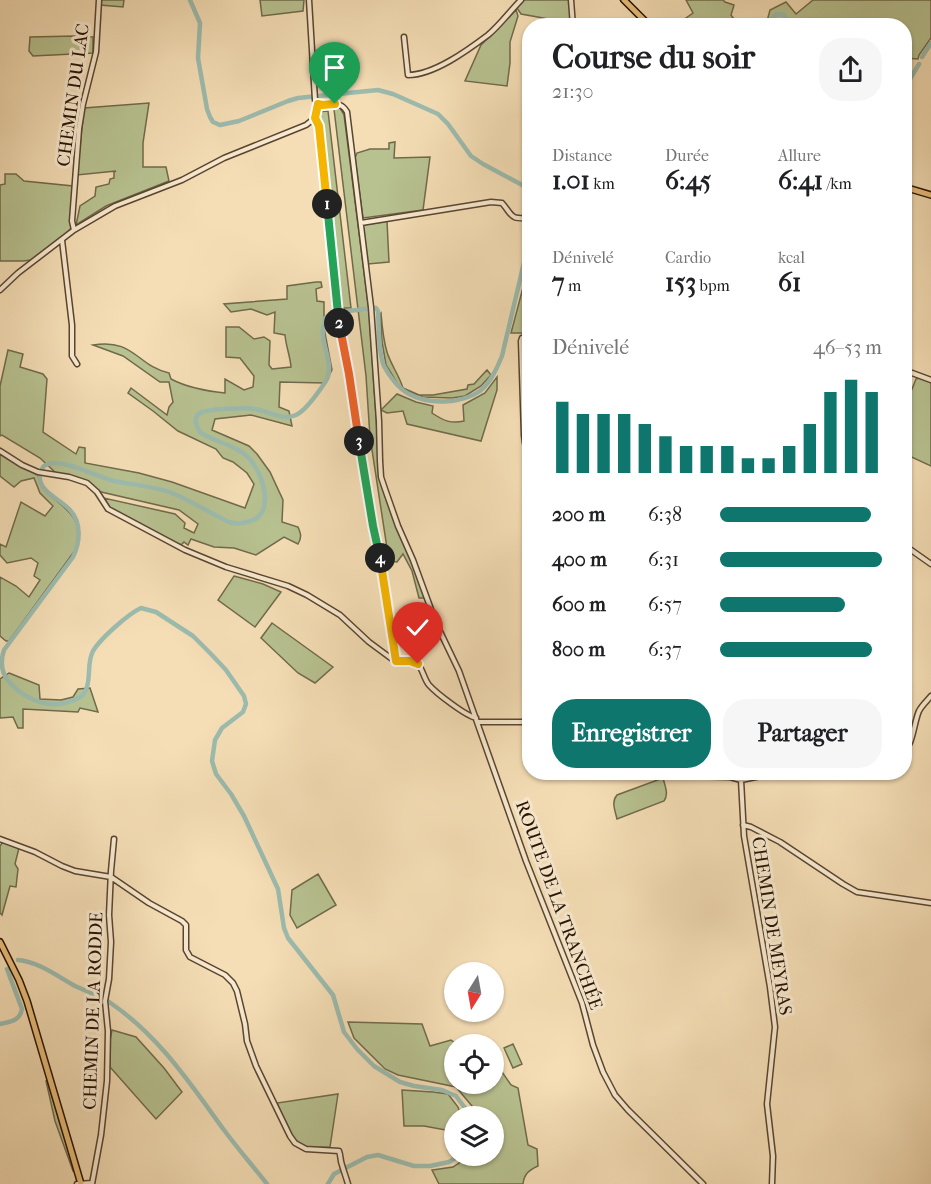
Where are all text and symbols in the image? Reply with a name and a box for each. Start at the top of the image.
street label: CHEMIN DU LAC [53,22,94,168]
text: Course du soir [552,38,755,77]
button: share [819,38,882,101]
pin [309,42,360,104]
icon: arrive [318,51,351,84]
text: 21:30 [552,80,594,103]
text: Distance [552,146,612,165]
text: Durée [665,146,709,165]
text: Allure [778,146,821,165]
text: 1.01 [552,165,590,196]
text: 6:45 [665,165,711,196]
text: 6:41 [778,165,823,196]
text: km [590,174,615,193]
text: /km [823,174,852,193]
pin: 1 [312,189,342,219]
text: 1 [324,194,330,213]
text: Dénivelé [552,248,614,267]
text: Cardio [665,248,711,267]
text: kcal [778,248,805,267]
text: 7 [552,267,565,298]
text: 153 [665,267,696,298]
text: 61 [778,267,801,298]
text: m [565,276,581,295]
text: bpm [696,276,730,295]
pin: 2 [324,308,354,338]
text: 2 [335,313,343,332]
text: Dénivelé [552,336,629,359]
text: 46–53 m [813,336,882,359]
pin: 3 [344,426,374,456]
text: 3 [356,431,362,450]
text: 200 m [552,503,605,526]
text: 6:38 [648,503,682,526]
pin: 4 [365,543,395,573]
text: 4 [375,548,385,567]
text: 400 m [552,548,607,571]
text: 6:31 [648,548,679,571]
text: 600 m [552,593,606,616]
text: 6:57 [648,593,682,616]
pin [392,602,443,664]
icon: check [401,611,434,644]
text: 800 m [552,638,605,661]
text: 6:37 [648,638,682,661]
button: Enregistrer [552,699,711,768]
button: Partager [723,699,882,768]
street label: ROUTE DE LA TRANCHÉE [511,797,607,1013]
street label: CHEMIN DE MEYRAS [747,835,796,1017]
street label: CHEMIN DE LA RODDE [80,912,107,1110]
north arrow [444,962,504,1022]
map controls [444,962,504,1166]
button: locate [444,1034,504,1094]
button: layers [444,1106,504,1166]

